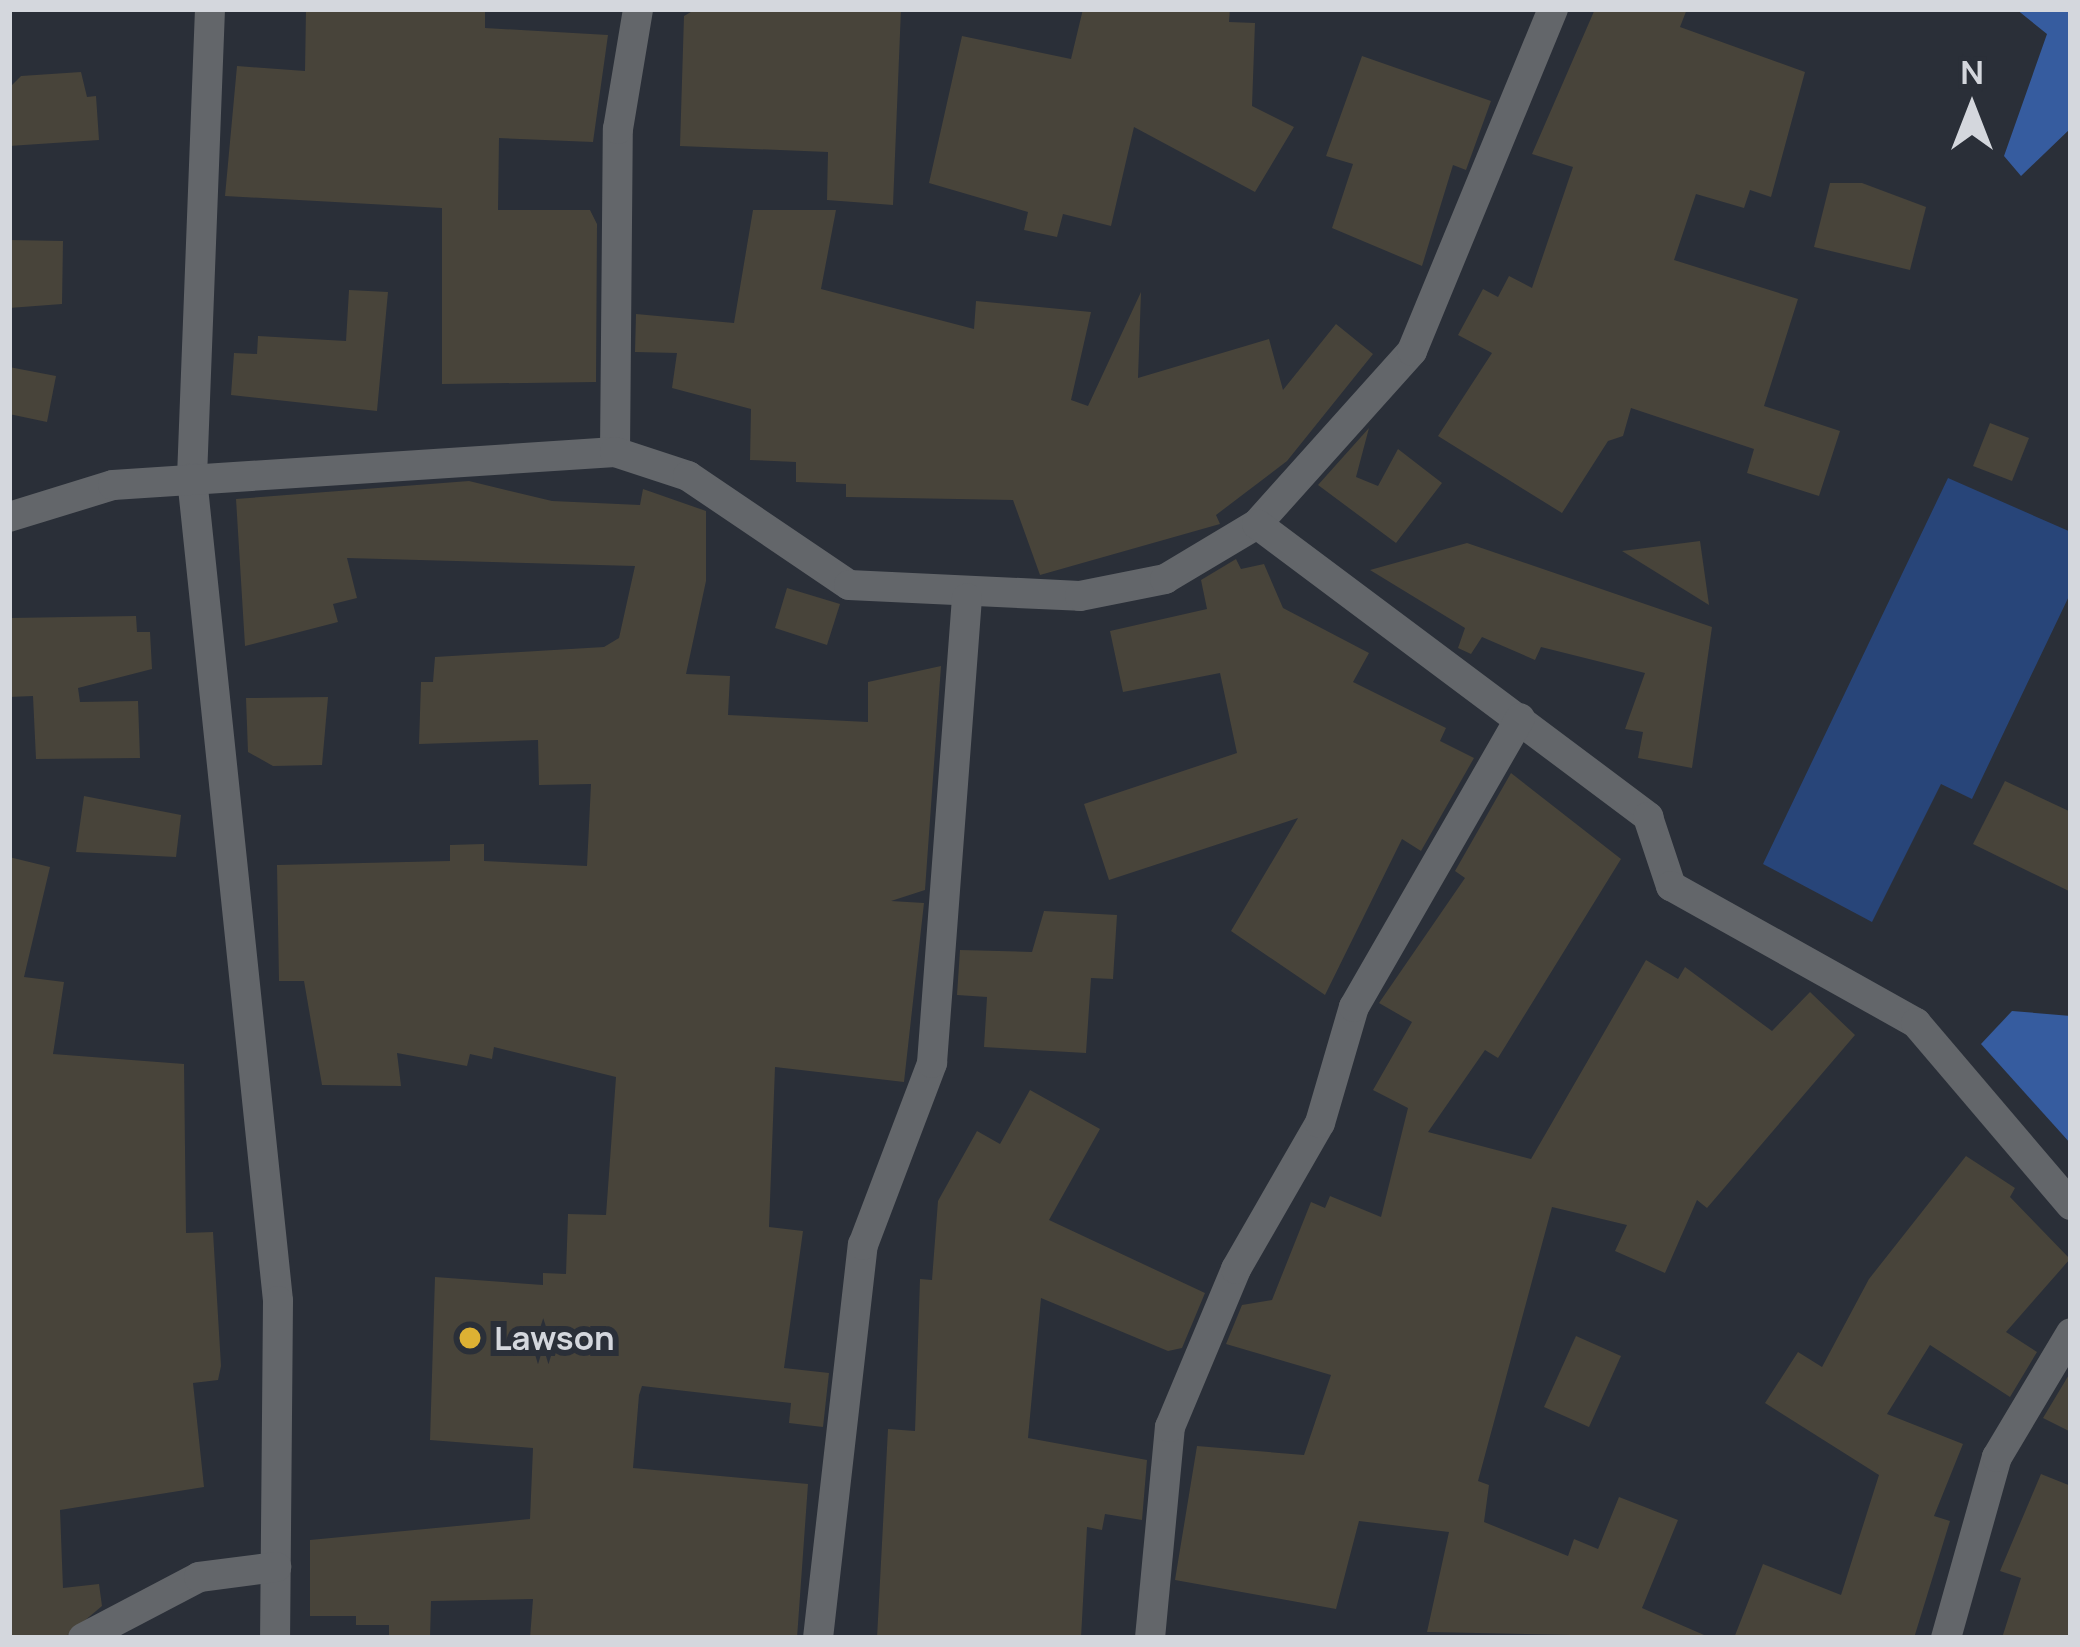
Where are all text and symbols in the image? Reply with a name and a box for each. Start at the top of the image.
north arrow [1912,48,2032,168]
text: N [1960,49,1984,94]
place label: Lawson [494,1318,615,1358]
marker: Lawson [457,1325,483,1351]

